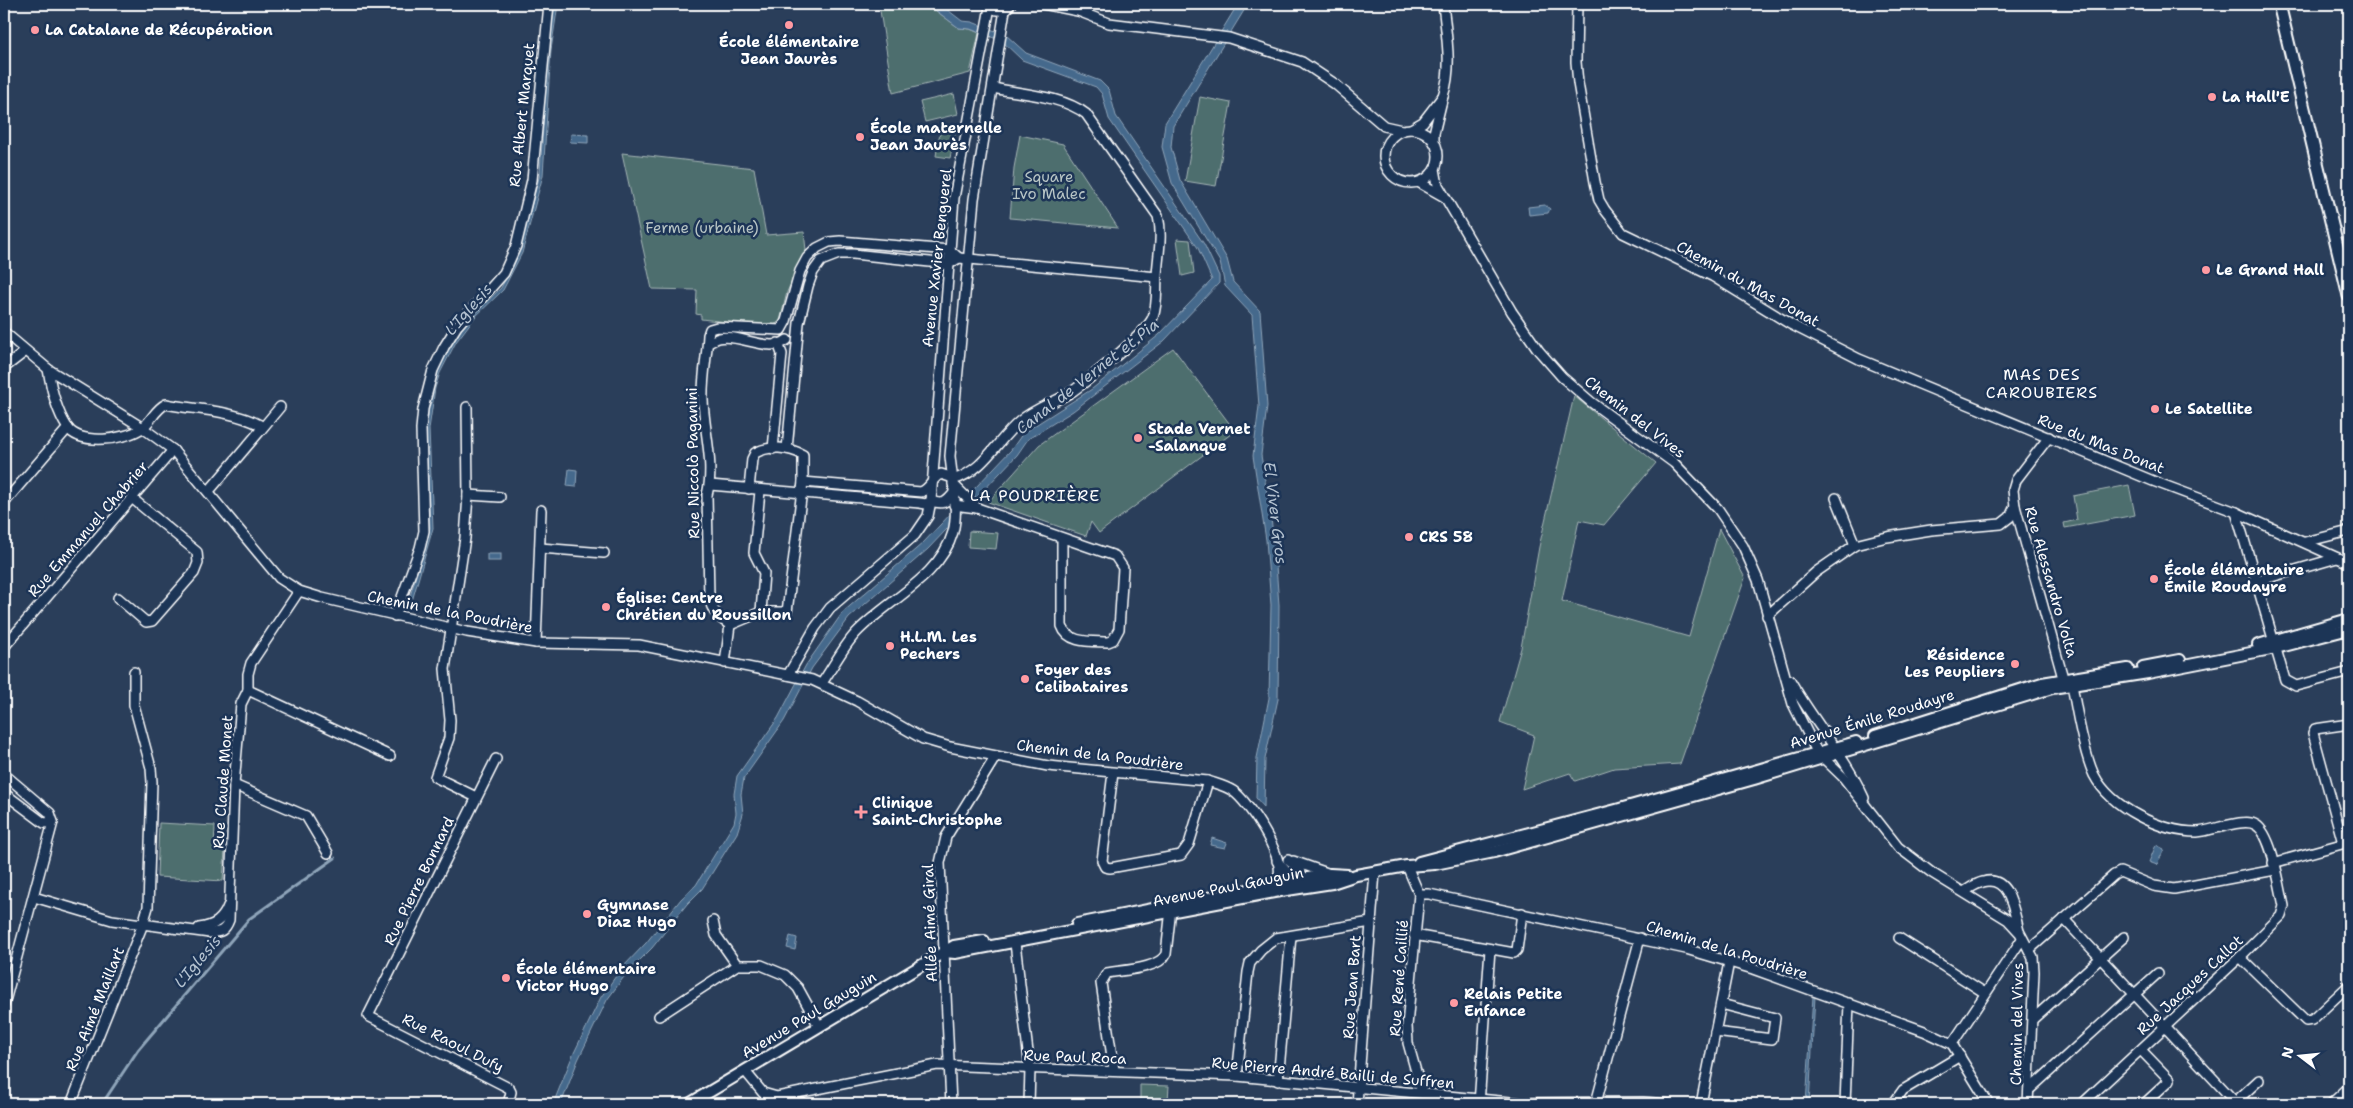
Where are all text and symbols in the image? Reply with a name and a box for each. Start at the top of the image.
marker: École élémentaire Jean Jaurès [783,19,795,31]
place label: La Catalane de Récupération [45,20,273,40]
marker: La Catalane de Récupération [29,24,41,36]
place label: École élémentaire Jean Jaurès [719,31,859,69]
street label: Rue Albert Marquet [504,42,540,188]
place label: La Hall'E [2222,87,2290,107]
marker: La Hall'E [2206,91,2218,103]
place label: École maternelle Jean Jaurès [870,117,1002,155]
marker: École maternelle Jean Jaurès [854,131,866,143]
street label: Avenue Xavier Benguerel [918,167,956,348]
park label: Square Ivo Malec [1012,167,1086,204]
park label: Ferme (urbaine) [645,218,759,238]
street label: Chemin du Mas Donat [1673,236,1823,332]
place label: Le Grand Hall [2216,260,2324,280]
marker: Le Grand Hall [2200,264,2212,276]
water label: L'Iglesis [440,279,497,340]
water label: Canal de Vernet et Pia [1011,314,1163,439]
district label: MAS DES CAROUBIERS [1986,364,2098,403]
street label: Chemin del Vives [1580,371,1690,463]
street label: Rue Niccolò Paganini [682,387,704,539]
place label: Le Satellite [2165,399,2253,419]
marker: Le Satellite [2149,403,2161,415]
street label: Rue du Mas Donat [2035,409,2167,479]
place label: Stade Vernet -Salanque [1148,419,1250,456]
marker: Stade Vernet -Salanque [1132,432,1144,444]
street label: Rue Emmanuel Chabrier [23,457,153,601]
water label: El Viver Gros [1259,461,1292,566]
district label: LA POUDRIÈRE [970,485,1100,506]
street label: Rue Alessandro Volta [2020,504,2082,660]
place label: CRS 58 [1419,527,1473,547]
marker: CRS 58 [1403,531,1415,543]
place label: École élémentaire Émile Roudayre [2164,559,2304,597]
marker: École élémentaire Émile Roudayre [2148,573,2160,585]
street label: Chemin de la Poudrière [366,586,534,638]
place label: Église: Centre Chrétien du Roussillon [616,587,791,625]
marker: Église: Centre Chrétien du Roussillon [600,601,612,613]
place label: H.L.M. Les Pechers [900,627,977,664]
marker: H.L.M. Les Pechers [884,640,896,652]
place label: Résidence Les Peupliers [1905,645,2005,682]
marker: Résidence Les Peupliers [2009,658,2021,670]
place label: Foyer des Celibataires [1035,660,1128,697]
marker: Foyer des Celibataires [1019,673,1031,685]
street label: Avenue Émile Roudayre [1787,683,1957,754]
street label: Rue Claude Monet [208,715,238,849]
street label: Chemin de la Poudrière [1015,735,1185,775]
place label: Clinique Saint-Christophe [872,793,1003,830]
marker: Clinique Saint-Christophe [854,805,868,819]
street label: Rue Pierre Bonnard [379,813,459,949]
street label: Allée Aimé Giral [918,863,942,982]
street label: Avenue Paul Gauguin [1151,863,1305,911]
place label: Gymnase Diaz Hugo [597,895,677,932]
marker: Gymnase Diaz Hugo [581,908,593,920]
street label: Chemin de la Poudrière [1644,916,1810,984]
street label: Rue René Caillié [1385,919,1413,1037]
water label: L'Iglesis [169,930,226,992]
street label: Rue Jacques Callot [2133,931,2247,1039]
street label: Rue Jean Bart [1338,934,1366,1040]
street label: Rue Aimé Maillart [61,944,129,1074]
place label: École élémentaire Victor Hugo [516,958,656,996]
street label: Chemin del Vives [2006,962,2028,1086]
street label: Avenue Paul Gauguin [738,967,880,1063]
marker: École élémentaire Victor Hugo [500,972,512,984]
place label: Relais Petite Enfance [1464,984,1562,1021]
marker: Relais Petite Enfance [1448,997,1460,1009]
street label: Rue Raoul Dufy [399,1009,507,1077]
north arrow [2276,1030,2326,1080]
street label: Rue Paul Roca [1023,1045,1128,1069]
text: N [2277,1045,2298,1060]
street label: Rue Pierre André Bailli de Suffren [1211,1052,1455,1094]

